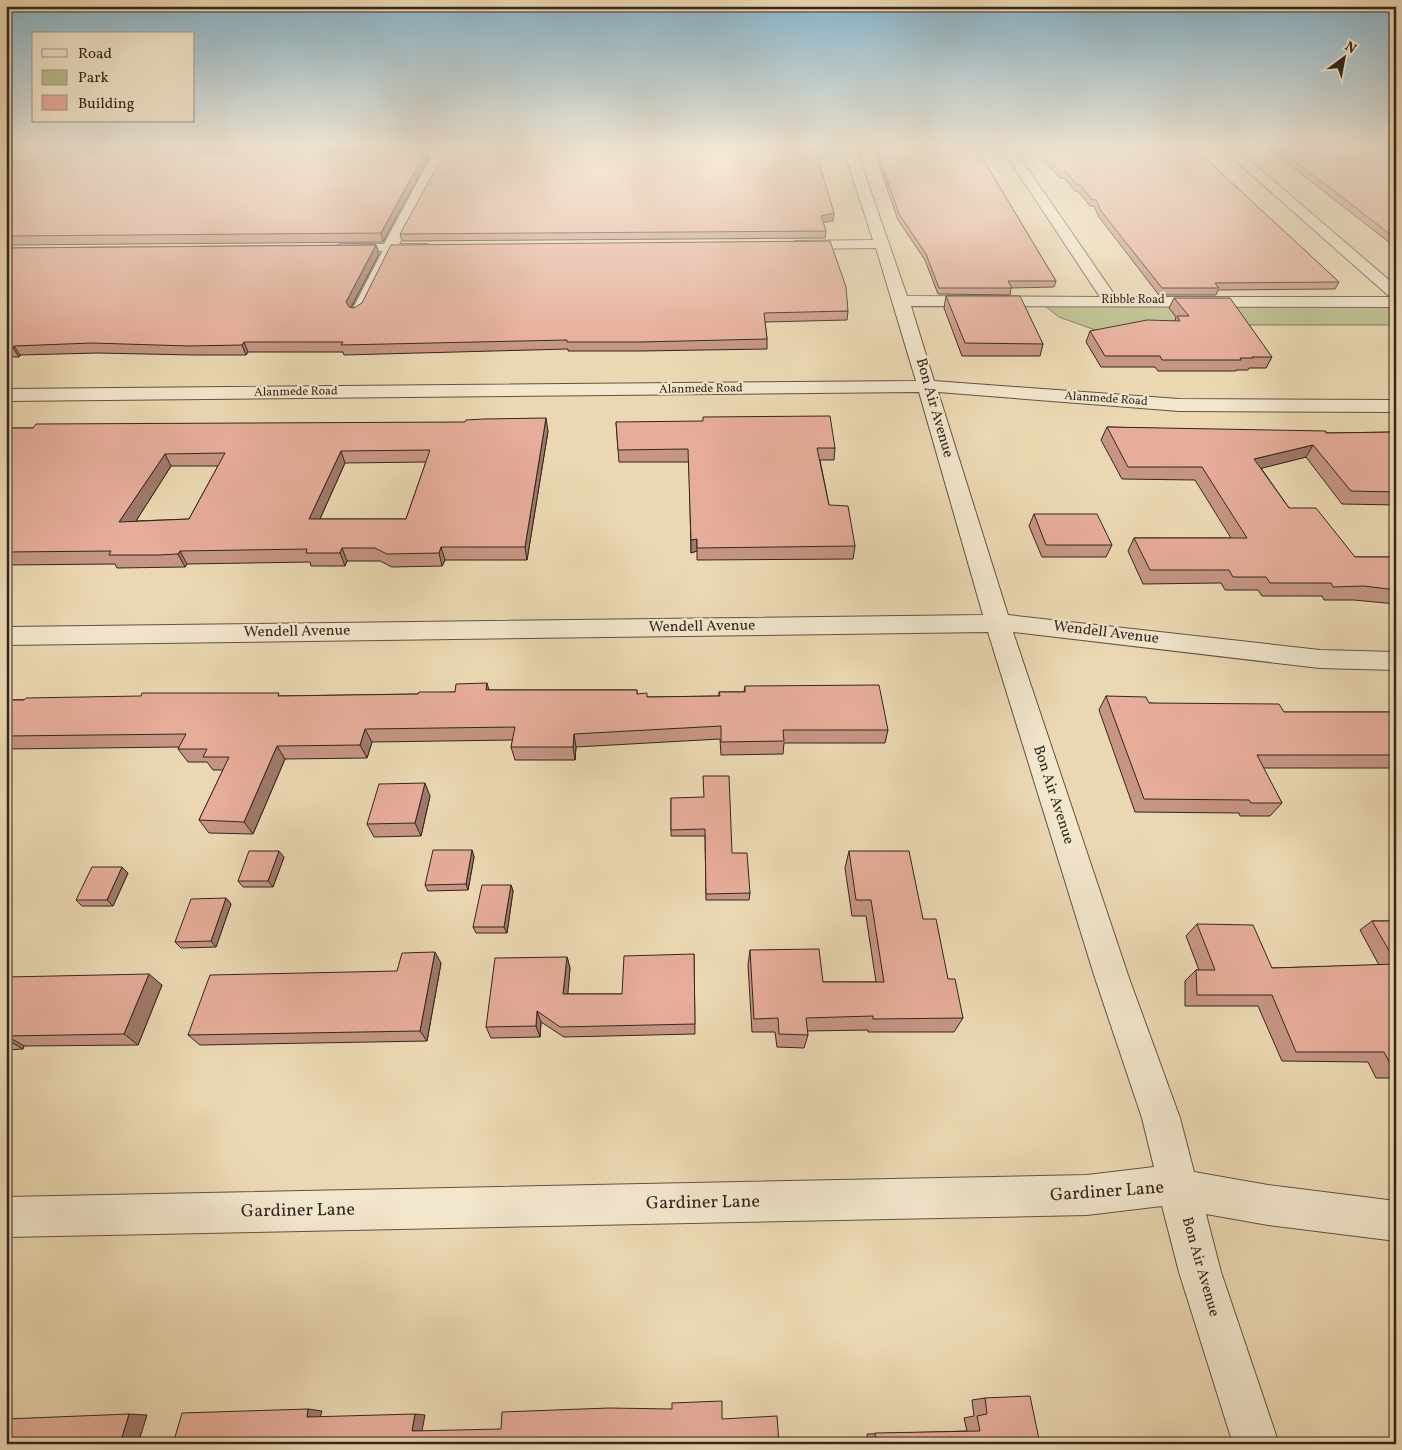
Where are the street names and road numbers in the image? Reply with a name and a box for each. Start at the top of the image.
street label: Ribble Road [1101,292,1165,308]
street label: Bon Air Avenue [910,356,958,460]
street label: Alanmede Road [659,380,743,398]
street label: Alanmede Road [254,383,338,401]
street label: Alanmede Road [1064,388,1148,410]
street label: Wendell Avenue [649,616,755,638]
street label: Wendell Avenue [1052,616,1160,650]
street label: Wendell Avenue [244,621,350,643]
street label: Bon Air Avenue [1027,743,1079,847]
street label: Gardiner Lane [1049,1176,1165,1208]
street label: Gardiner Lane [646,1190,760,1216]
street label: Gardiner Lane [241,1198,355,1224]
street label: Bon Air Avenue [1176,1215,1224,1319]

